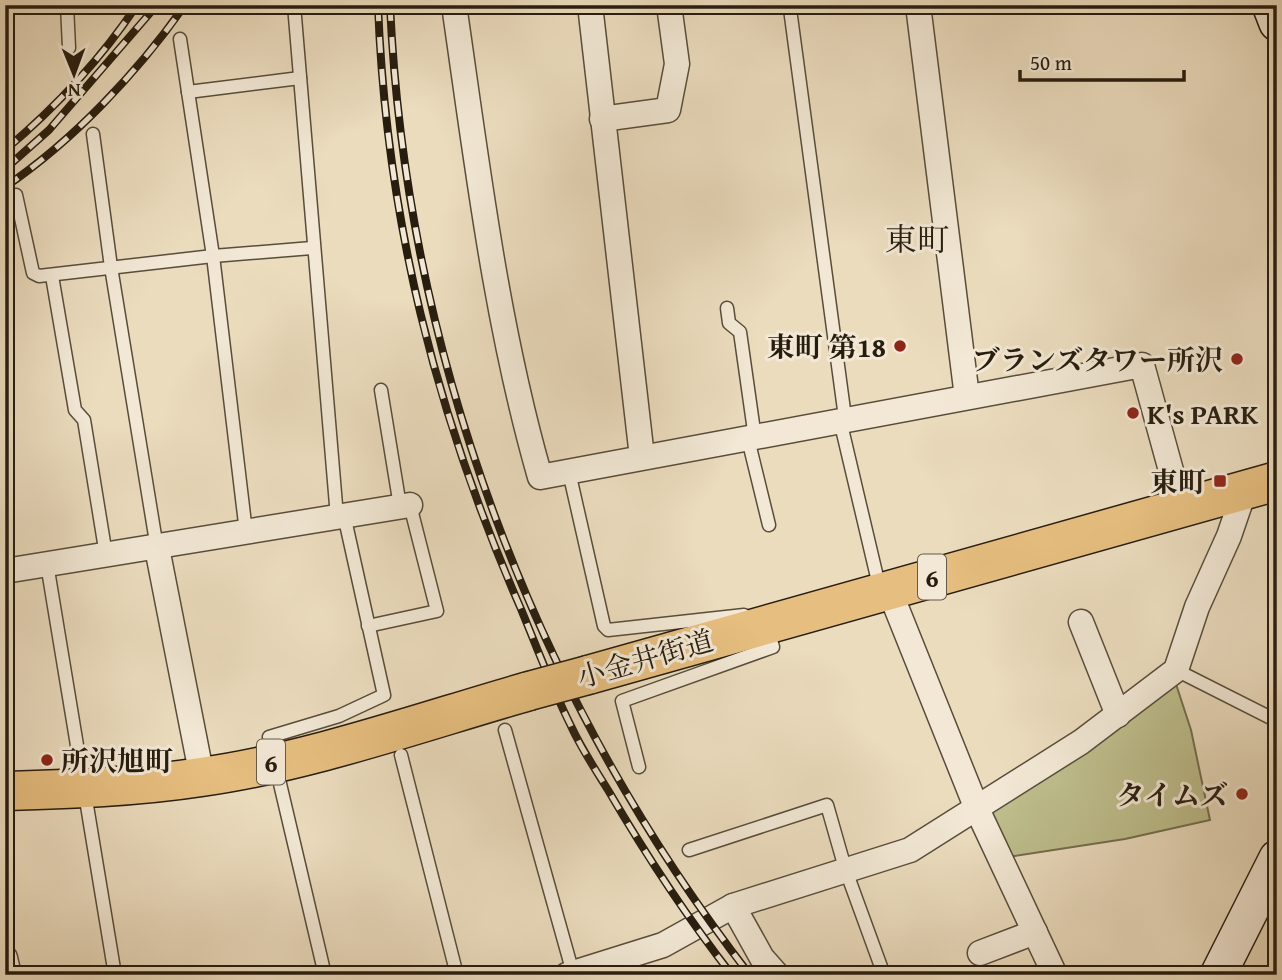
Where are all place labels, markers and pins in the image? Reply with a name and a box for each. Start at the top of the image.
place label: 東町 第18 [767,326,886,367]
marker: 東町 第18 [892,338,908,354]
place label: ブランズタワー所沢 [972,339,1223,380]
marker: ブランズタワー所沢 [1229,351,1245,367]
place label: K's PARK [1147,393,1259,434]
marker: K's PARK [1125,405,1141,421]
place label: 東町 [1150,461,1206,502]
marker: 東町 [1212,473,1228,489]
place label: 所沢旭町 [61,740,173,781]
marker: 所沢旭町 [39,752,55,768]
place label: タイムズ [1117,774,1228,815]
marker: タイムズ [1234,786,1250,802]

